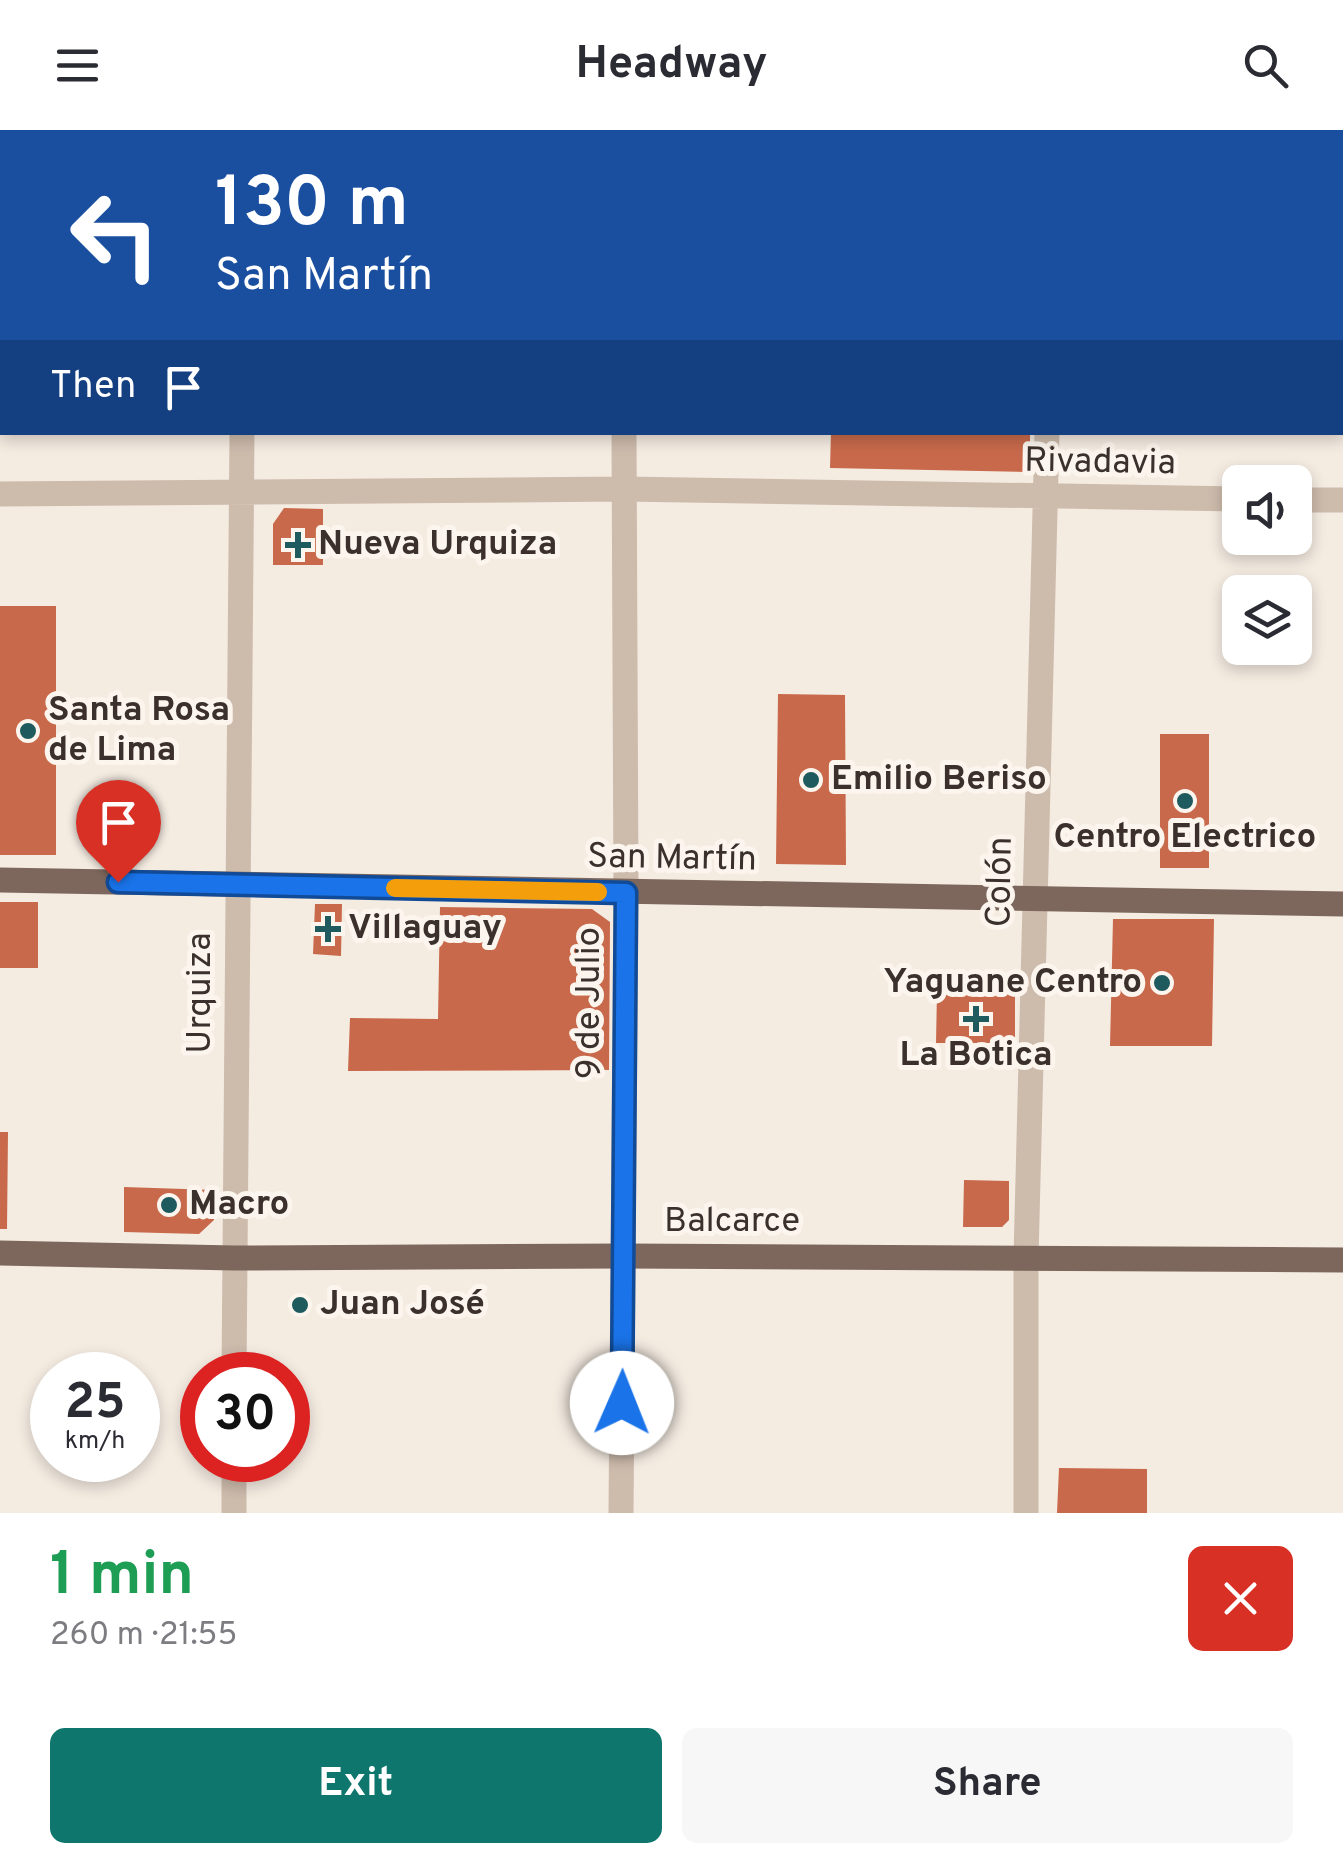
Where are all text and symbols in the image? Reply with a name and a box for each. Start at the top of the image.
text: Headway [575,37,768,94]
icon: menu [50,38,105,93]
icon: search [1238,38,1293,93]
text: 130 m [215,162,409,251]
icon: left [50,170,180,300]
text: San Martín [215,249,433,306]
icon: arrive [156,360,211,415]
text: Then [50,363,136,412]
street label: Rivadavia [1024,440,1176,486]
map controls [1222,465,1312,665]
button: sound [1222,465,1312,555]
place label: Nueva Urquiza [318,523,557,567]
marker: Nueva Urquiza [287,534,309,556]
button: layers [1222,575,1312,665]
place label: Santa Rosa de Lima [48,689,230,773]
marker: Santa Rosa de Lima [17,720,39,742]
place label: Emilio Beriso [831,758,1047,802]
marker: Emilio Beriso [800,769,822,791]
pin [76,780,161,883]
marker: Centro Electrico [1174,790,1196,812]
icon: arrive [91,795,146,850]
place label: Centro Electrico [1054,816,1316,860]
street label: San Martín [587,836,757,882]
street label: Colón [978,836,1024,928]
place label: Villaguay [348,907,502,951]
marker: Villaguay [317,918,339,940]
street label: 9 de Julio [568,927,612,1079]
street label: Urquiza [179,932,223,1054]
place label: Yaguane Centro [883,961,1142,1005]
marker: Yaguane Centro [1151,972,1173,994]
marker: La Botica [965,1008,987,1030]
place label: La Botica [899,1034,1053,1078]
place label: Macro [189,1183,289,1227]
marker: Macro [158,1194,180,1216]
street label: Balcarce [664,1200,800,1244]
place label: Juan José [320,1283,485,1327]
marker: Juan José [289,1294,311,1316]
position arrow [570,1351,674,1455]
speed limit sign: 30 [180,1352,310,1482]
text: 25 [64,1373,126,1436]
text: km/h [65,1426,125,1458]
text: 1 min [50,1540,194,1616]
button: close [1188,1546,1293,1651]
text: 260 m · 21:55 [50,1616,237,1656]
button: Exit [50,1728,662,1843]
button: Share [682,1728,1293,1843]

